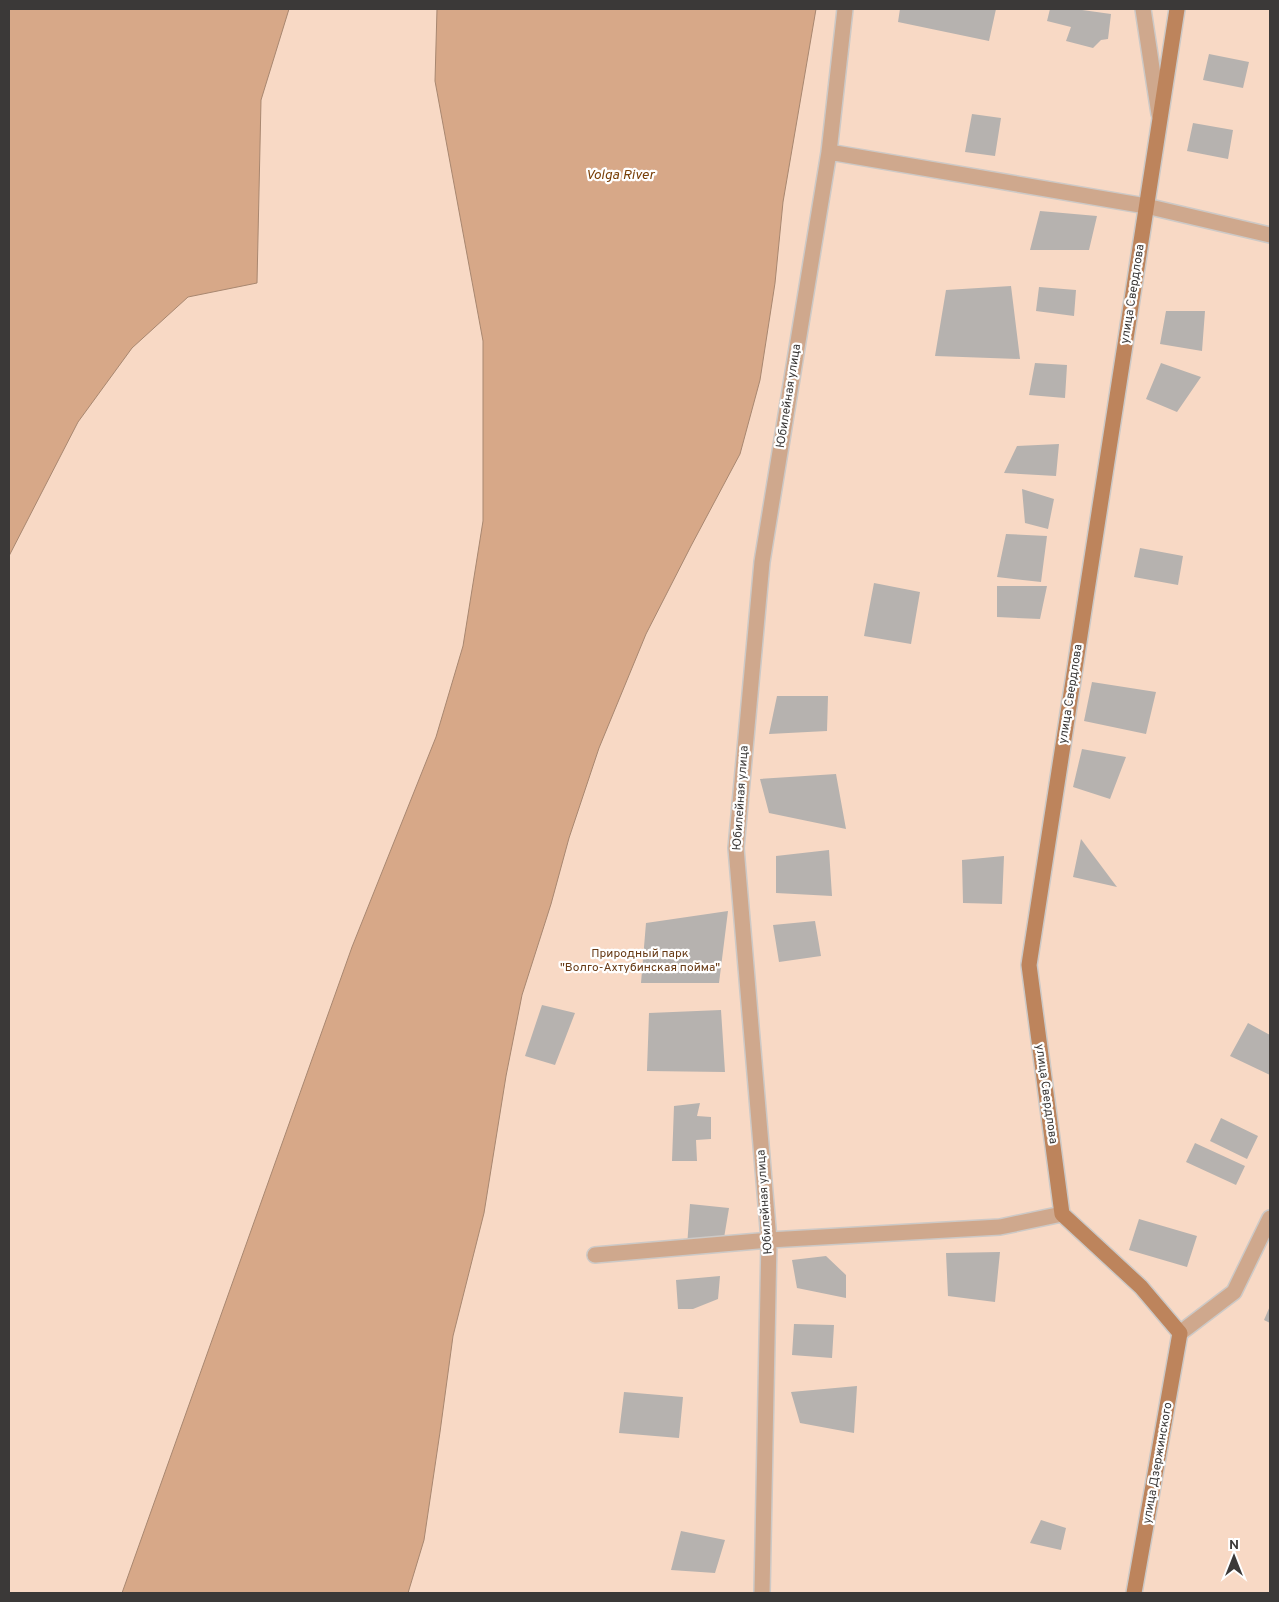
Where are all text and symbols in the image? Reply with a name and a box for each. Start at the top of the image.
water label: Volga River [586,167,656,184]
street label: улица Свердлова [1117,243,1149,345]
street label: Юбилейная улица [773,343,805,449]
street label: улица Свердлова [1055,643,1087,745]
street label: Юбилейная улица [729,745,753,851]
park label: Природный парк "Волго-Ахтубинская пойма" [560,946,720,976]
street label: улица Свердлова [1031,1043,1061,1145]
street label: Юбилейная улица [753,1149,777,1255]
street label: улица Дзержинского [1139,1401,1177,1525]
north arrow [1209,1532,1259,1582]
text: N [1229,1537,1239,1554]

